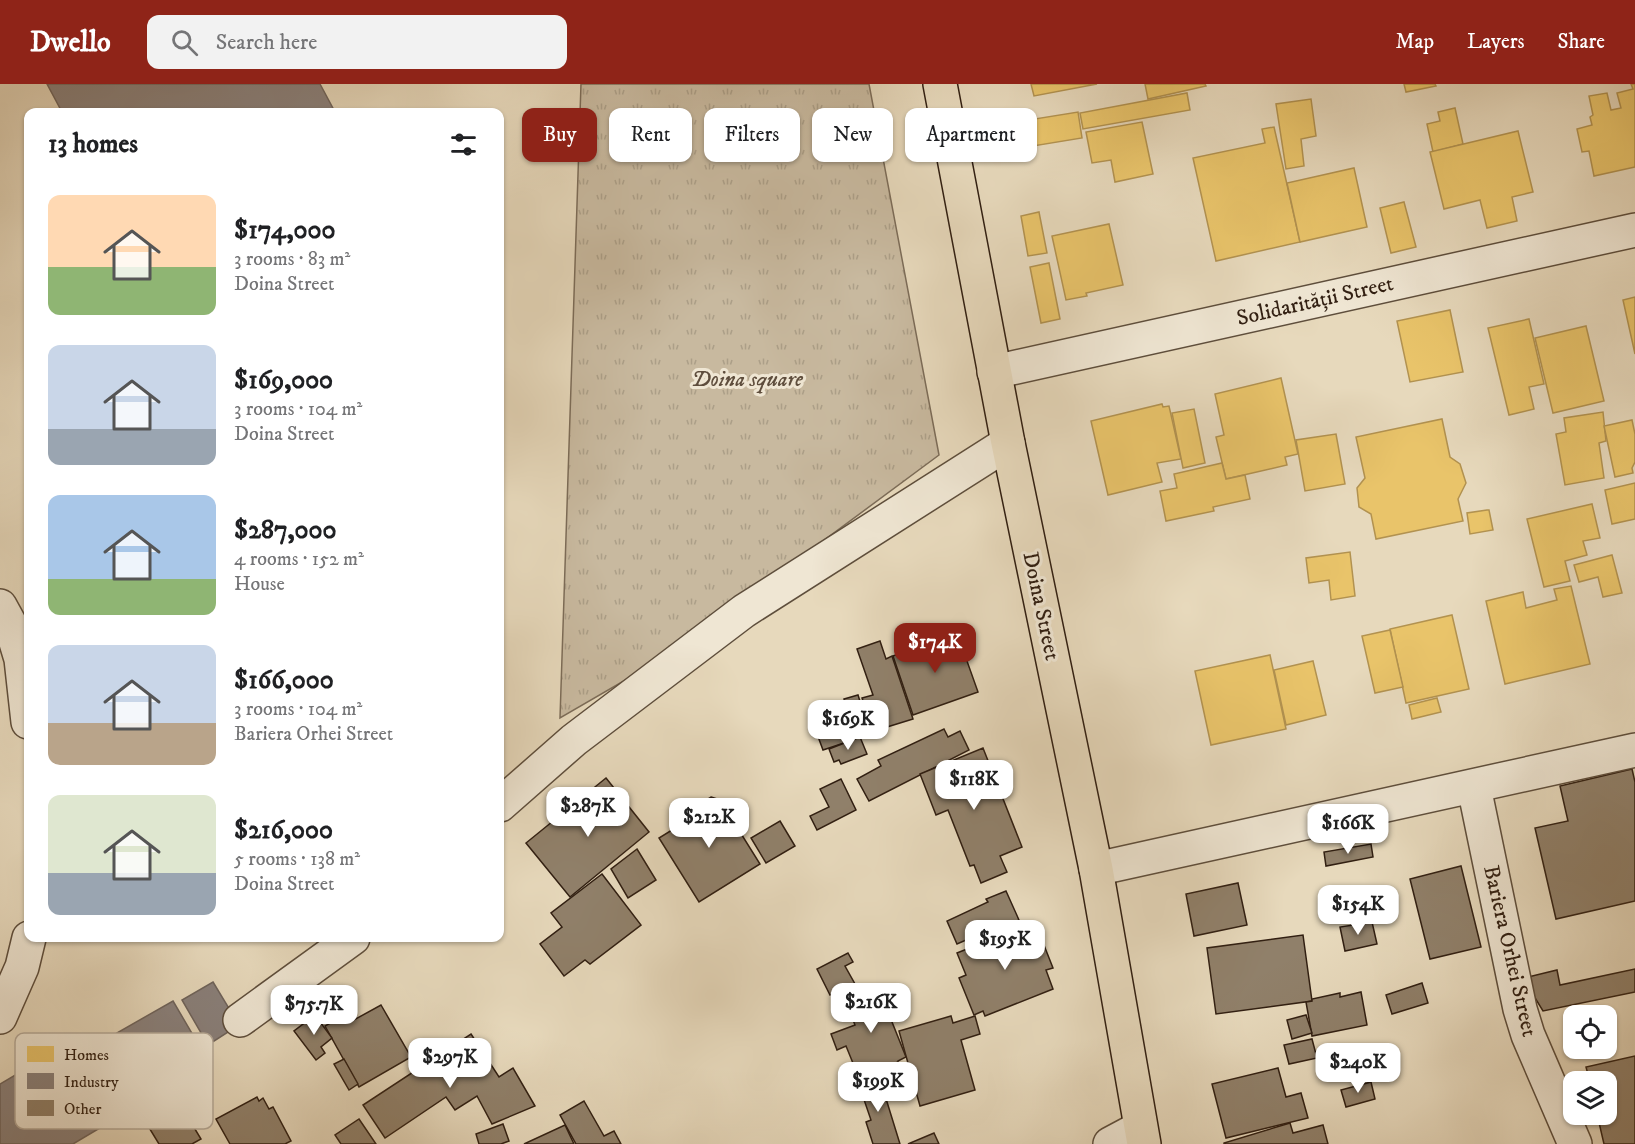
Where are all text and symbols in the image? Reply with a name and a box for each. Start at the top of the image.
search box [147,15,567,69]
text: Dwello [30,25,111,60]
icon: search [168,26,201,59]
text: Search here [216,29,317,56]
text: Map [1395,29,1434,55]
text: Layers [1467,29,1525,55]
text: Share [1558,29,1605,55]
chip: Buy [522,108,597,162]
chip: Rent [609,108,692,162]
chip: Filters [704,108,800,162]
chip: New [812,108,893,162]
chip: Apartment [905,108,1037,162]
text: 13 homes [48,128,138,161]
icon: filters [447,128,480,161]
text: $174,000 [234,214,336,247]
icon: home [96,219,168,291]
text: 3 rooms · 83 m² [234,247,350,272]
street label: Solidarității Street [1234,270,1396,332]
text: Doina Street [234,272,334,297]
text: $169,000 [234,364,333,397]
park label: Doina square [691,366,803,394]
icon: home [96,369,168,441]
text: 3 rooms · 104 m² [234,397,362,422]
text: Doina Street [234,422,334,447]
text: $287,000 [234,514,336,547]
icon: home [96,519,168,591]
text: 4 rooms · 152 m² [234,547,364,572]
street label: Doina Street [1016,549,1066,663]
text: House [234,572,285,597]
pin: $174K [893,623,977,674]
text: $174K [908,630,962,655]
text: $166,000 [234,664,334,697]
icon: home [96,669,168,741]
text: 3 rooms · 104 m² [234,697,362,722]
pin: $169K [806,700,890,751]
text: $169K [822,707,874,732]
text: Bariera Orhei Street [234,722,393,747]
pin: $118K [932,760,1016,811]
text: $118K [949,767,999,792]
pin: $287K [546,787,630,838]
text: $287K [560,794,616,819]
pin: $212K [667,798,751,849]
pin: $166K [1306,804,1390,855]
text: $212K [683,805,735,830]
text: $166K [1321,811,1375,836]
text: $216,000 [234,814,333,847]
icon: home [96,819,168,891]
text: 5 rooms · 138 m² [234,847,360,872]
street label: Bariera Orhei Street [1477,863,1543,1039]
text: Doina Street [234,872,334,897]
pin: $154K [1316,885,1400,936]
text: $154K [1332,892,1384,917]
pin: $195K [963,920,1047,971]
text: $195K [979,927,1031,952]
pin: $216K [829,983,913,1034]
pin: $75.7K [265,985,363,1036]
text: $216K [845,990,897,1015]
text: $75.7K [285,992,343,1017]
map controls [1563,1005,1617,1125]
button: locate [1563,1005,1617,1059]
legend [15,1033,213,1129]
pin: $297K [408,1038,492,1089]
pin: $240K [1316,1043,1400,1094]
text: Homes [64,1045,109,1065]
text: $297K [422,1045,478,1070]
text: $240K [1329,1050,1387,1075]
pin: $199K [836,1062,920,1113]
text: $199K [852,1069,904,1094]
button: layers [1563,1071,1617,1125]
text: Industry [64,1072,119,1092]
text: Other [64,1099,101,1119]

